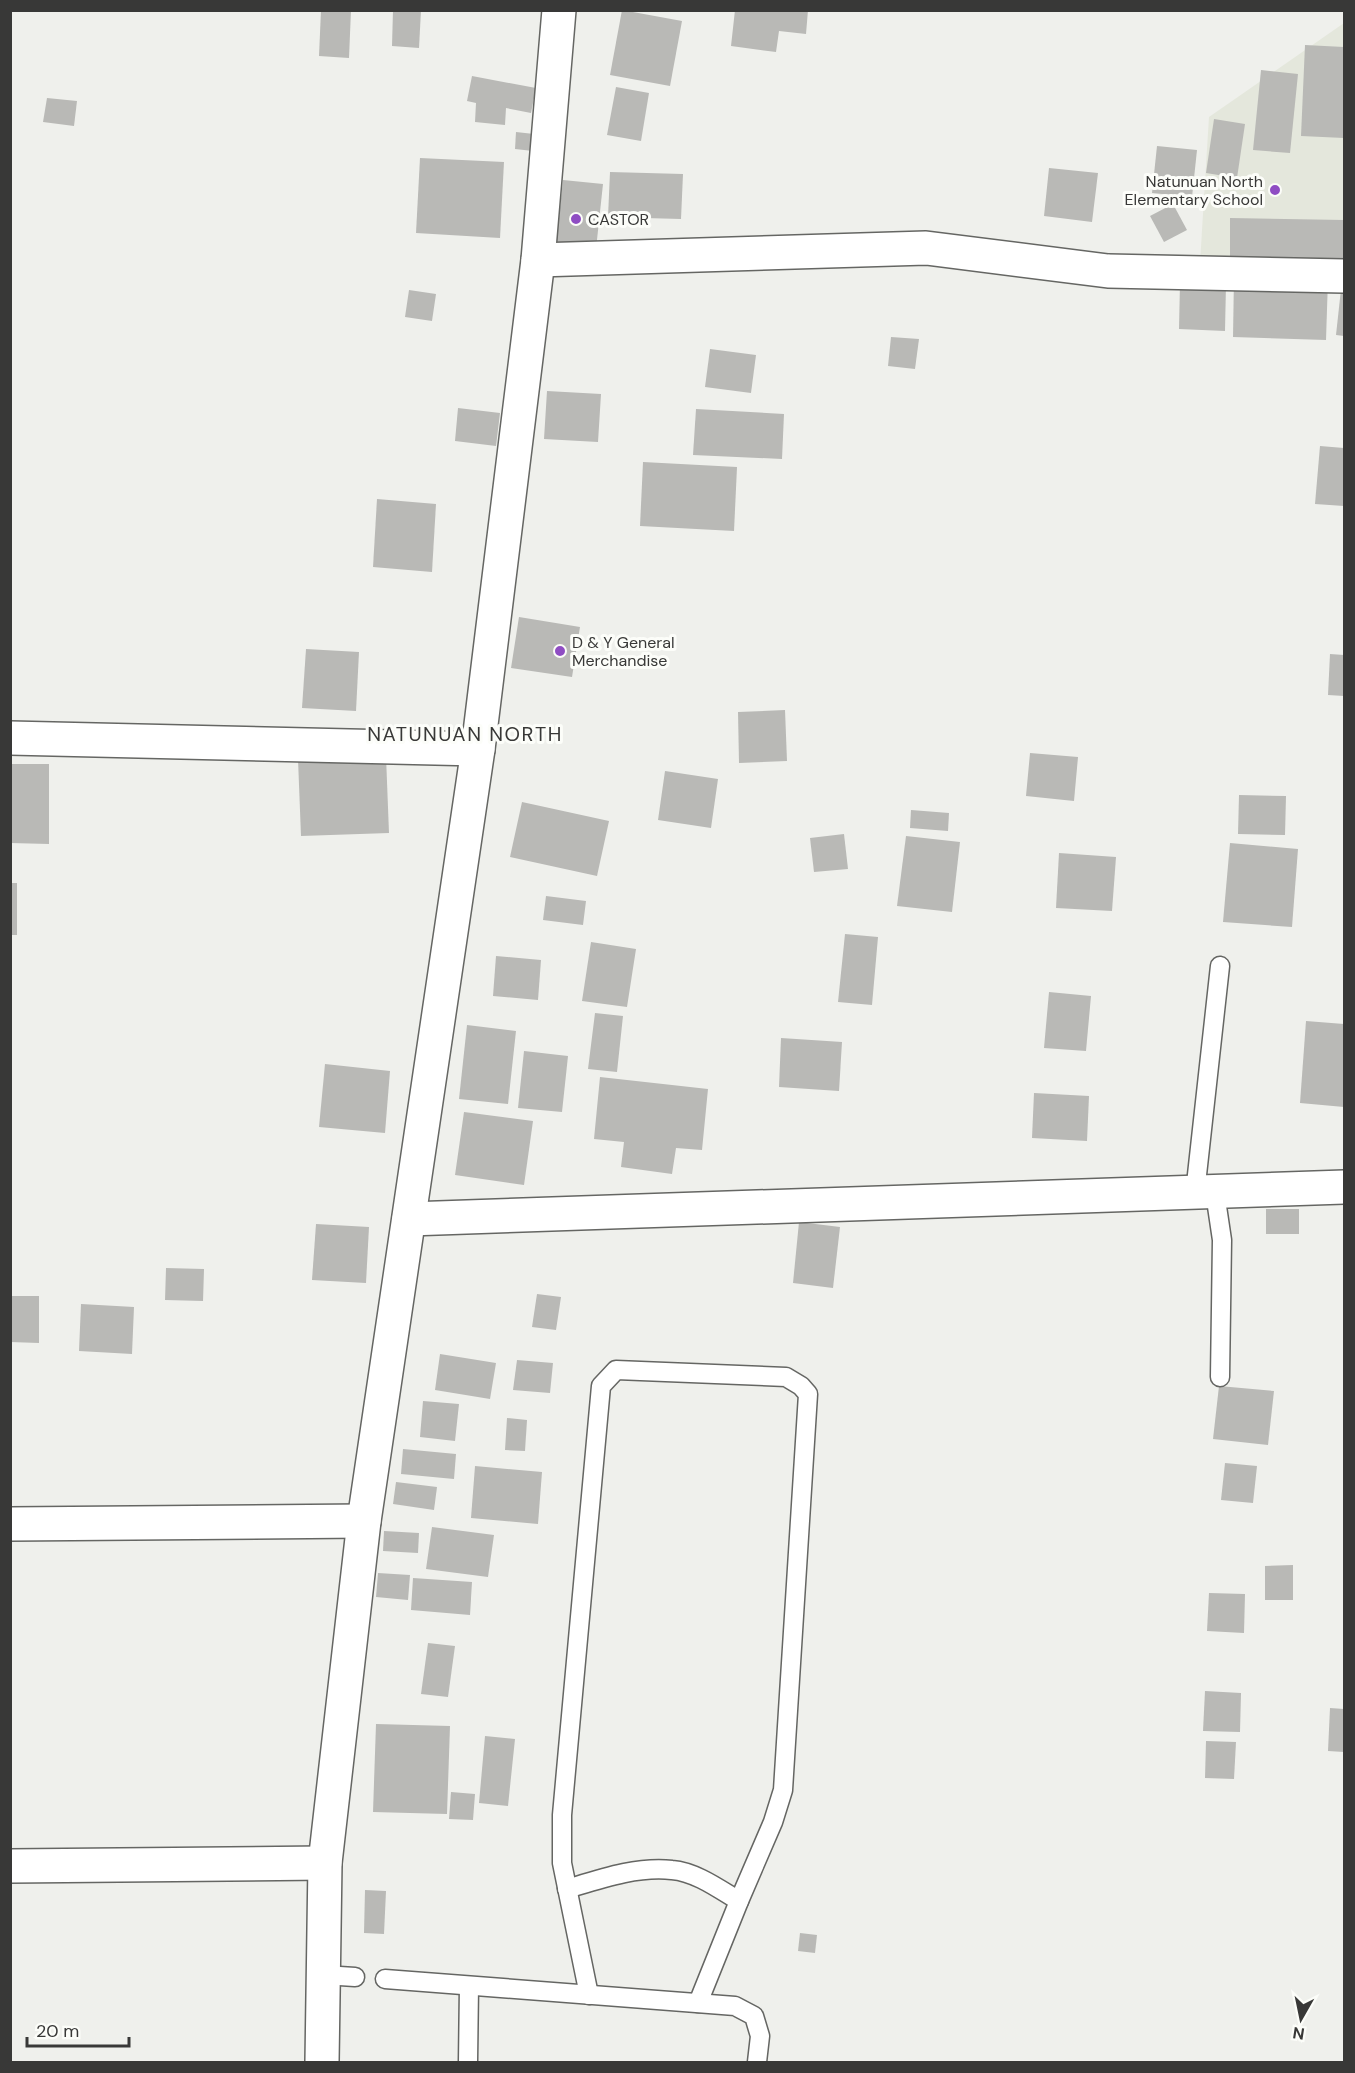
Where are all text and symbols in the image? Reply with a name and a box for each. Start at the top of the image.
place label: Natunuan North Elementary School [1125,171,1263,210]
marker: Natunuan North Elementary School [1268,183,1282,197]
place label: CASTOR [588,209,649,230]
marker: CASTOR [569,212,583,226]
place label: D & Y General Merchandise [572,632,674,671]
marker: D & Y General Merchandise [553,644,567,658]
district label: NATUNUAN NORTH [367,721,563,747]
north arrow [1271,1989,1331,2049]
scale bar [27,2010,129,2048]
text: 20 m [36,2019,79,2043]
text: N [1291,2022,1306,2045]

